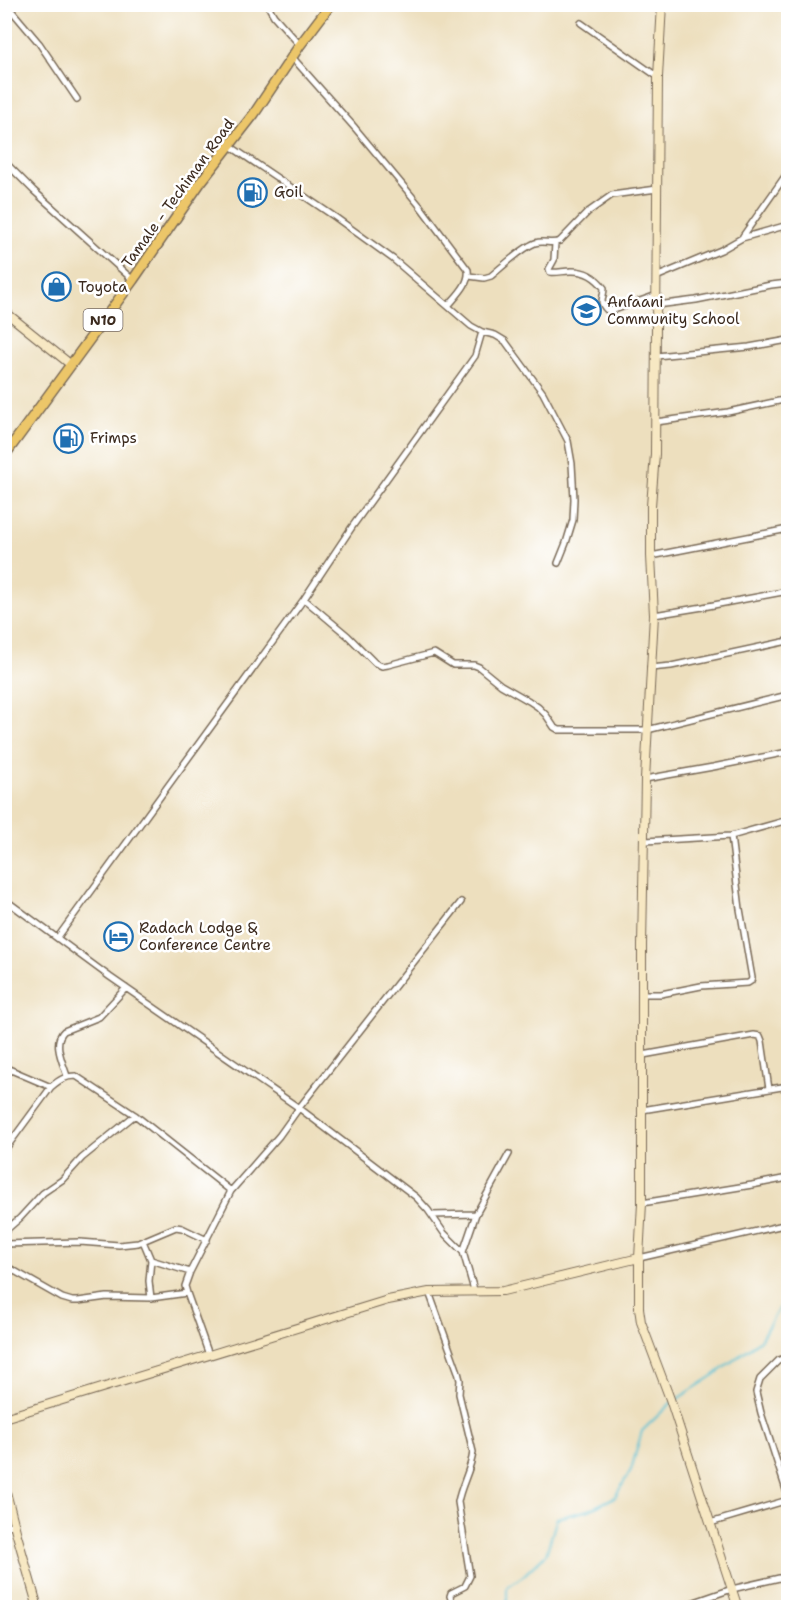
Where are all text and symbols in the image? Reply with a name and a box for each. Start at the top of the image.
street label: Tamale - Techiman Road [117,114,239,272]
fuel station icon: Goil [237,176,269,208]
place label: Goil [274,182,303,202]
shop icon: Toyota [41,271,73,303]
place label: Toyota [78,277,128,297]
place label: Anfaani Community School [607,292,740,329]
school or university icon: Anfaani Community School [570,295,602,327]
road number: N10 [84,309,122,331]
fuel station icon: Frimps [53,422,85,454]
place label: Frimps [90,428,137,448]
place label: Radach Lodge & Conference Centre [139,918,271,955]
hotel icon: Radach Lodge & Conference Centre [102,921,134,953]

